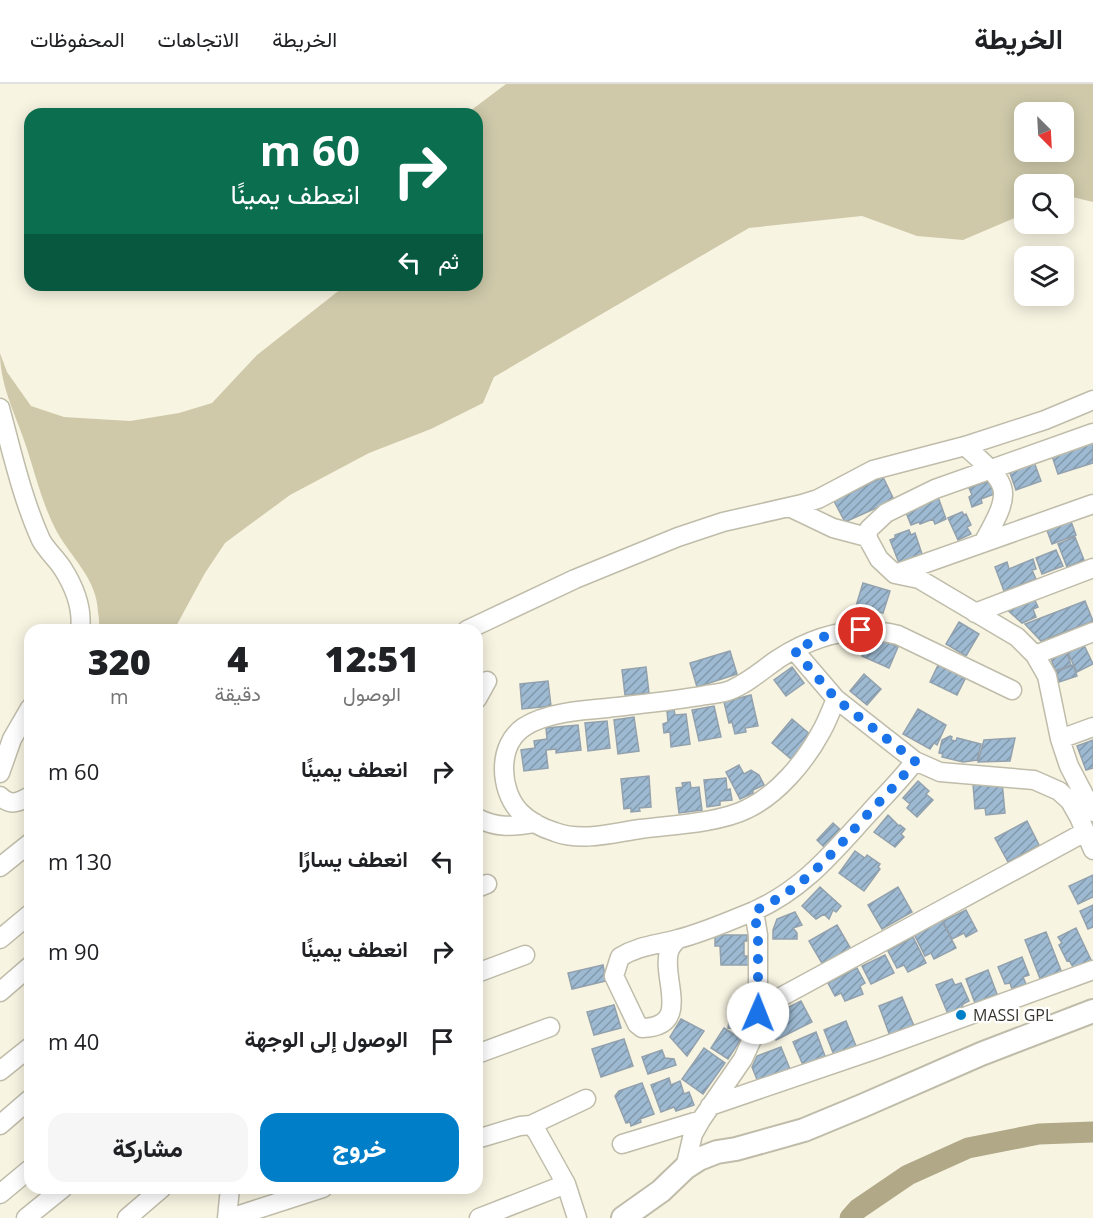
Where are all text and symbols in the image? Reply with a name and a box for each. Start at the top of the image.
text: الخريطة [974,19,1063,57]
text: المحفوظات [30,25,125,53]
text: الاتجاهات [158,25,239,53]
text: الخريطة [272,25,337,53]
north arrow [1014,102,1074,162]
map controls [1014,102,1074,306]
text: 60 m [260,121,360,178]
icon: right [381,132,459,210]
button: search [1014,174,1074,234]
text: انعطف يمينًا [230,175,360,212]
text: ثم [438,245,459,275]
icon: left [393,246,426,279]
button: layers [1014,246,1074,306]
pin [835,604,886,655]
icon: arrive [844,613,877,646]
text: 4 [227,634,248,683]
text: 12:51 [325,634,419,683]
text: 320 [88,637,151,686]
text: دقيقة [215,680,261,707]
text: الوصول [343,680,401,707]
text: m [110,683,129,710]
text: انعطف يمينًا [301,753,408,783]
icon: right [426,755,459,788]
text: 60 m [48,756,99,786]
text: انعطف يسارًا [298,843,408,873]
icon: left [426,845,459,878]
text: 130 m [48,846,112,876]
text: انعطف يمينًا [301,933,408,963]
icon: right [426,935,459,968]
text: 90 m [48,936,99,966]
position arrow [726,981,790,1045]
place label: MASSI GPL [973,1004,1053,1026]
marker: MASSI GPL [954,1008,968,1022]
text: الوصول إلى الوجهة [244,1023,408,1053]
icon: arrive [426,1025,459,1058]
text: 40 m [48,1026,99,1056]
button: مشاركة [48,1113,248,1182]
button: خروج [260,1113,459,1182]

